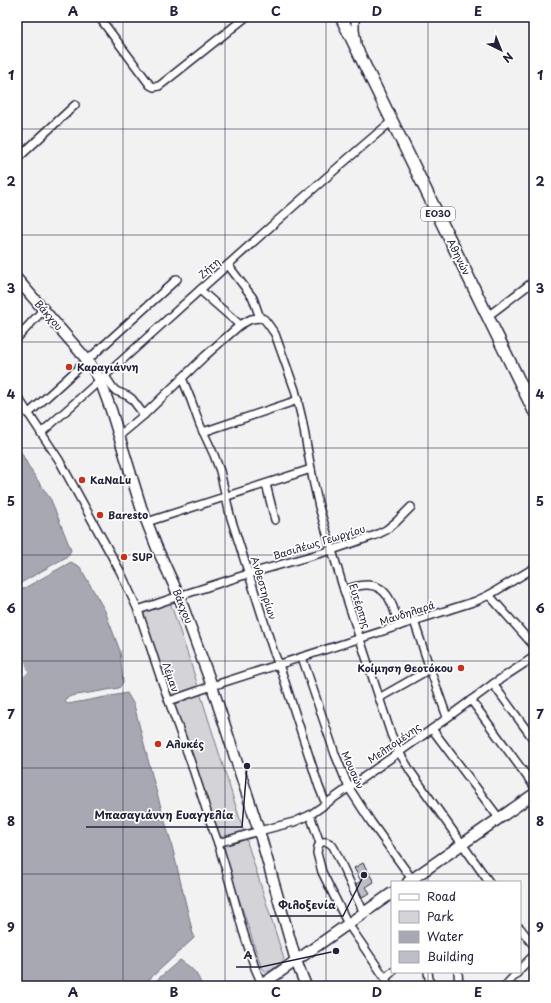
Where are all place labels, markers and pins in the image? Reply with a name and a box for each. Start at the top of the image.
place label: Καραγιάννη [77,359,139,374]
marker: Καραγιάννη [64,362,74,372]
place label: KaNaLu [90,472,131,487]
marker: KaNaLu [77,475,87,485]
place label: Baresto [108,507,148,522]
marker: Baresto [95,510,105,520]
place label: SUP [132,549,153,564]
marker: SUP [119,552,129,562]
place label: Κοίμηση Θεοτόκου [358,660,453,675]
marker: Κοίμηση Θεοτόκου [456,663,466,673]
place label: Αλυκές [166,736,204,751]
marker: Αλυκές [153,739,163,749]
callout: Μπασαγιάννη Ευαγγελία [86,804,242,827]
callout: Φιλοξενία [270,893,343,916]
callout: Α [236,944,261,967]

